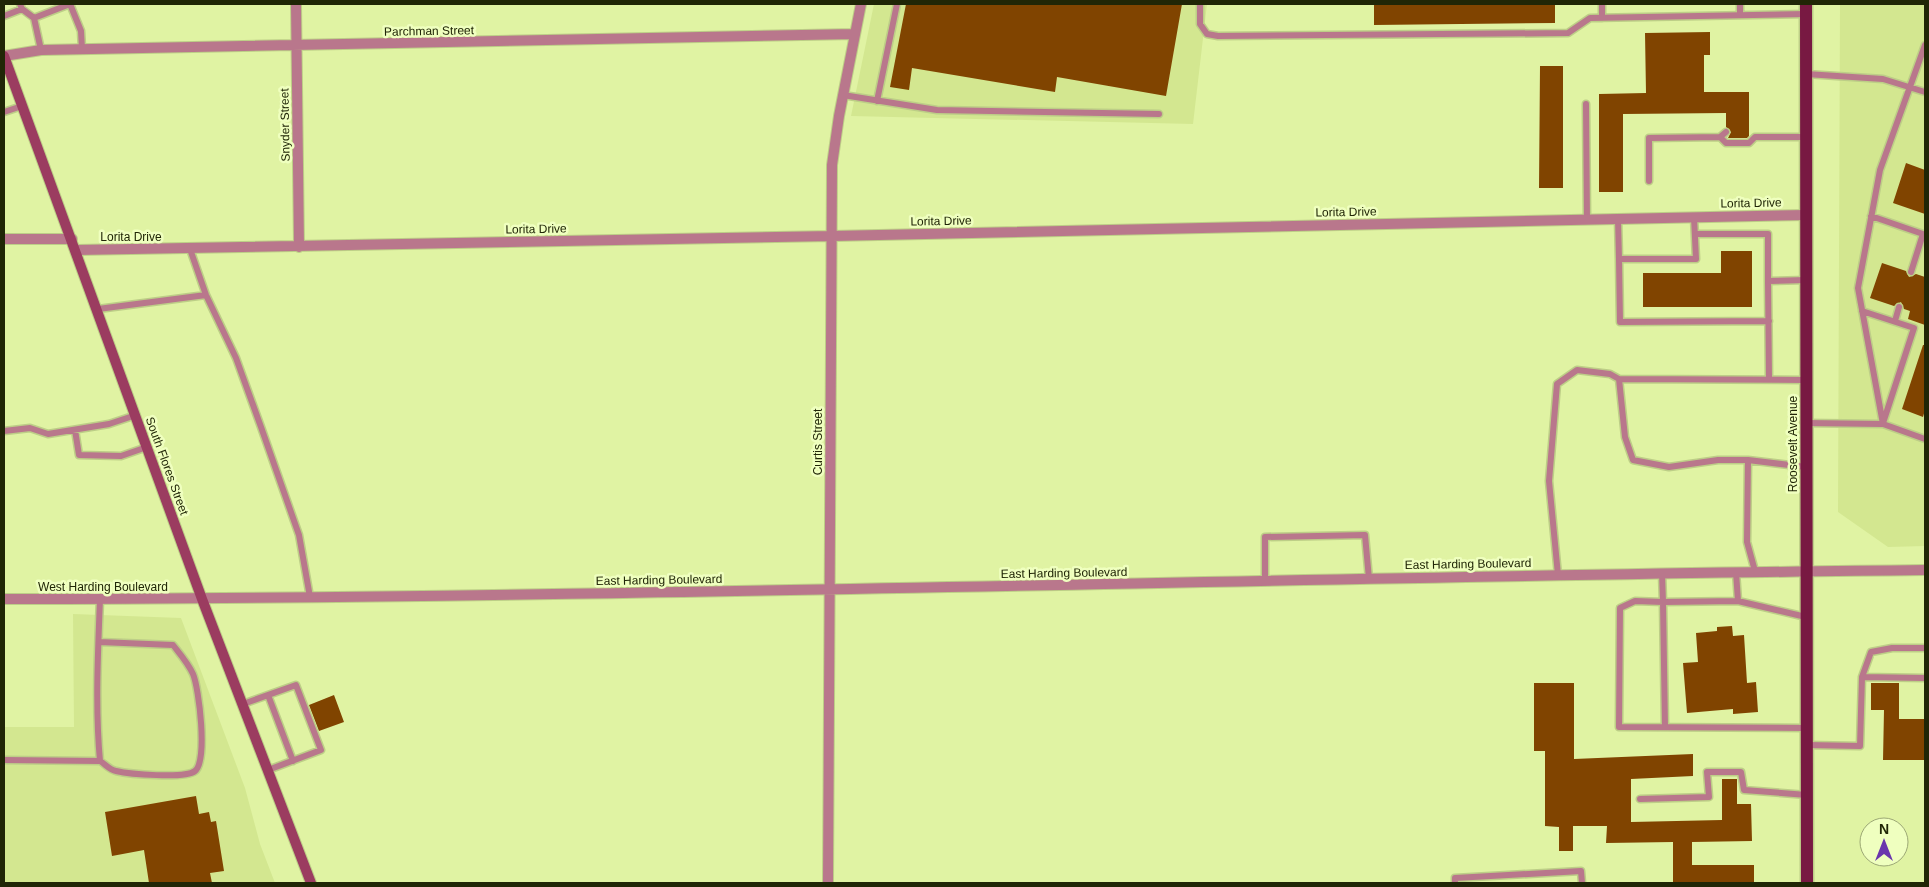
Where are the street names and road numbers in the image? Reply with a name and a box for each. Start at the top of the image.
street label: Parchman Street [384,23,475,39]
street label: Snyder Street [277,88,293,162]
street label: Lorita Drive [1720,195,1782,211]
street label: Lorita Drive [1315,204,1377,220]
street label: Lorita Drive [910,213,972,229]
street label: Lorita Drive [505,221,567,237]
street label: Lorita Drive [100,230,162,244]
street label: Roosevelt Avenue [1786,395,1800,492]
street label: Curtis Street [811,408,825,475]
street label: South Flores Street [143,415,191,518]
street label: East Harding Boulevard [1405,556,1531,572]
street label: East Harding Boulevard [1001,565,1127,581]
street label: East Harding Boulevard [596,572,722,588]
street label: West Harding Boulevard [38,580,168,594]

